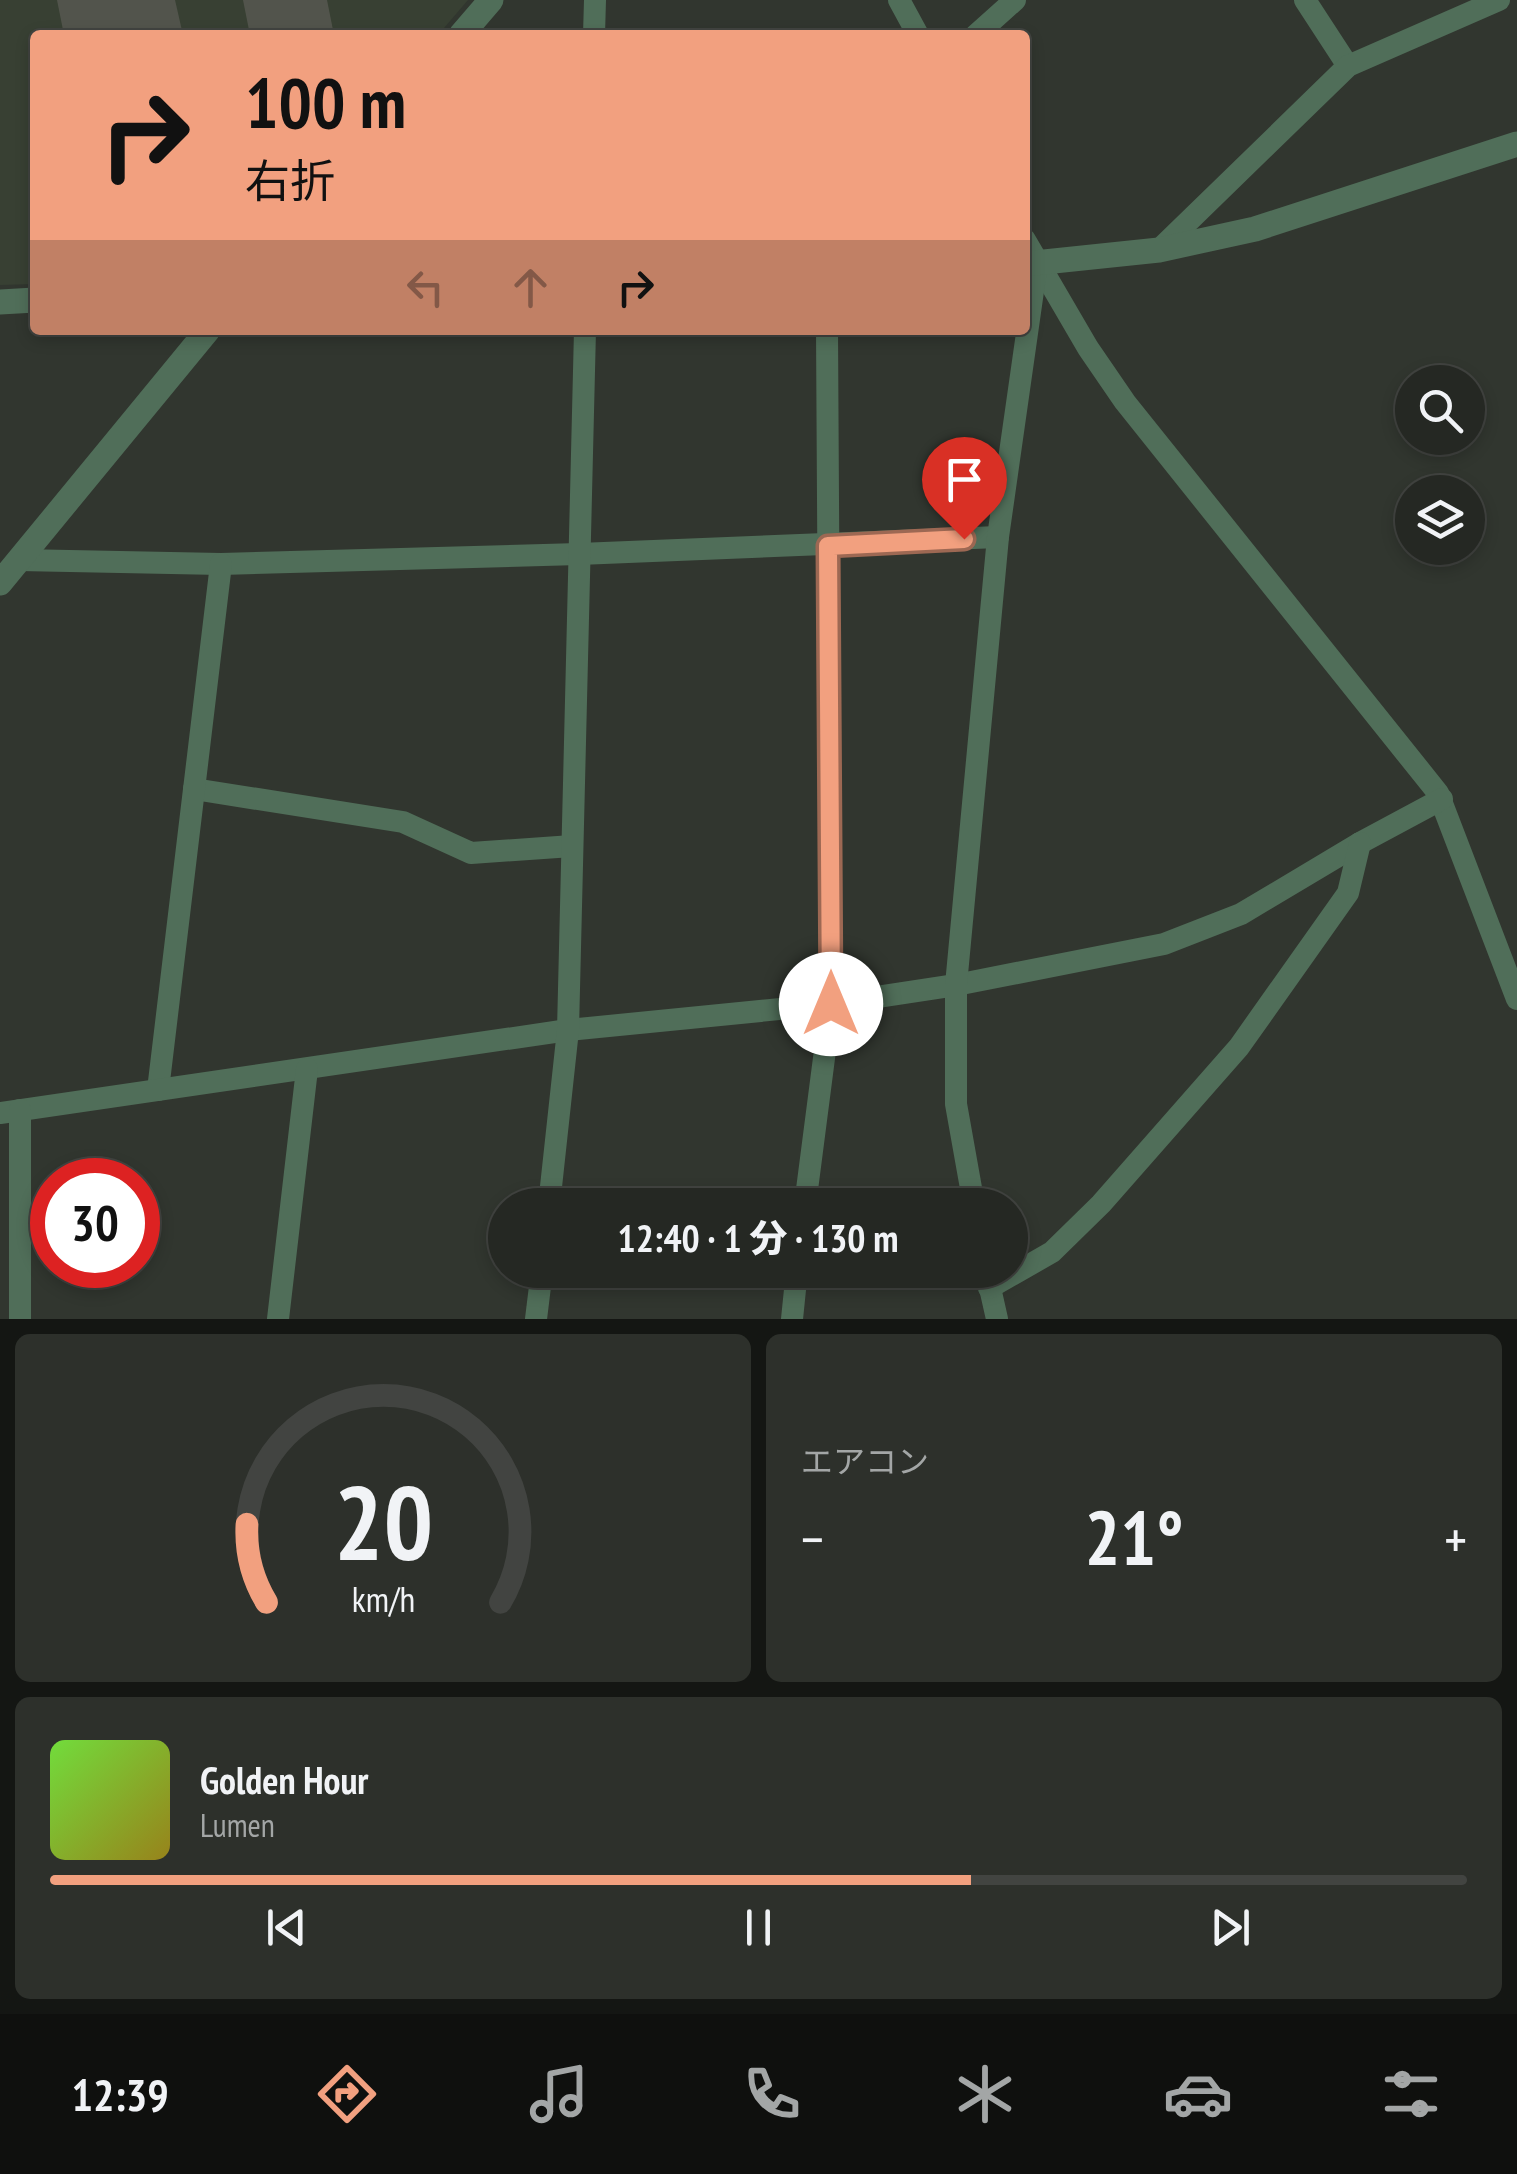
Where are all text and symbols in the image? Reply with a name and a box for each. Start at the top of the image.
text: 100 m [245,57,406,147]
icon: right [80,70,210,200]
text: 右折 [245,151,335,209]
icon: left [398,260,453,315]
icon: ahead [503,260,558,315]
icon: right [608,260,663,315]
map controls [1395,365,1485,565]
button: search [1395,365,1485,455]
pin [922,437,1007,540]
icon: arrive [937,452,992,507]
button: layers [1395,475,1485,565]
position arrow [779,952,883,1056]
speed limit sign: 30 [30,1158,160,1288]
text: 12:40 · 1 分 · 130 m [618,1213,898,1262]
text: エアコン [801,1440,929,1482]
text: 20 [333,1454,433,1589]
text: 21° [1084,1489,1184,1586]
text: − [801,1503,824,1574]
text: + [1444,1503,1467,1574]
text: km/h [351,1576,415,1622]
text: Golden Hour [200,1755,369,1804]
text: Lumen [200,1804,275,1846]
icon: previous [259,1900,314,1955]
icon: pause [731,1900,786,1955]
icon: next [1203,1900,1258,1955]
icon: directions [312,2059,382,2129]
icon: music [524,2059,594,2129]
icon: phone [737,2059,807,2129]
icon: climate [950,2059,1020,2129]
icon: car [1163,2059,1233,2129]
icon: filters [1376,2059,1446,2129]
text: 12:39 [71,2065,169,2123]

